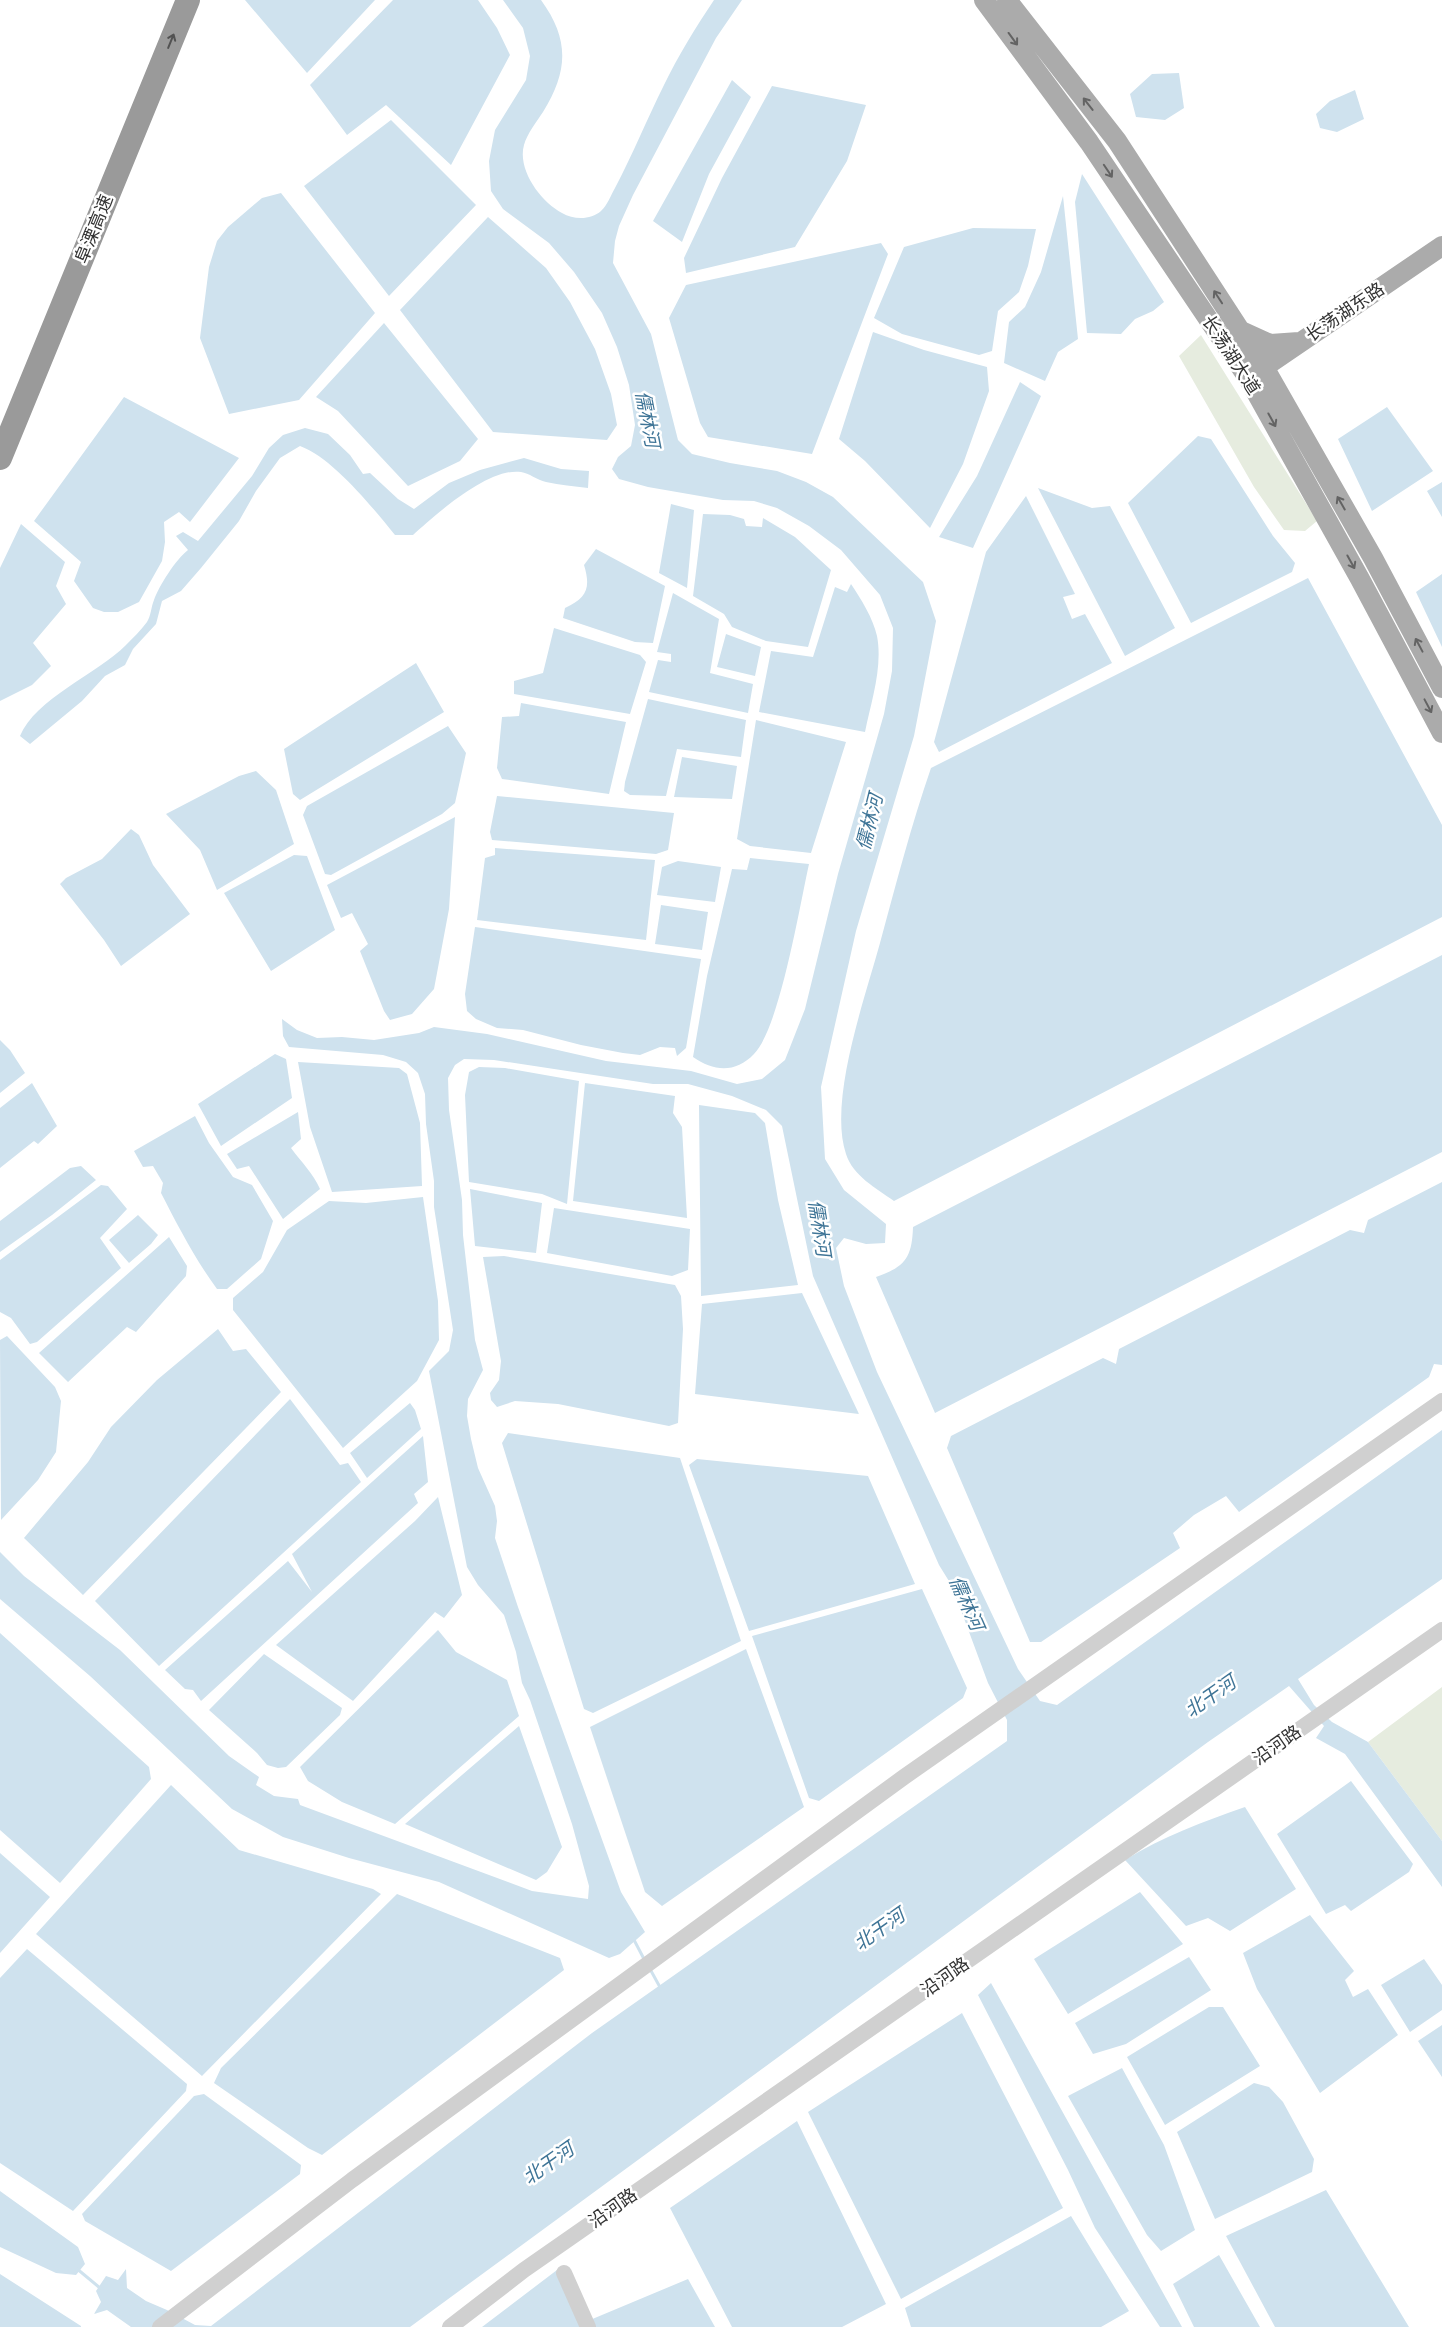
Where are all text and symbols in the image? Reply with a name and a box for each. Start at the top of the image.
one-way arrow [1008,32,1019,45]
one-way arrow [167,34,176,49]
one-way arrow [1082,98,1093,111]
one-way arrow [1103,164,1113,178]
street label: 阜溧高速 [70,192,118,266]
street label: 长荡湖东路 [1302,278,1388,346]
one-way arrow [1213,290,1223,304]
street label: 长荡湖大道 [1197,311,1265,399]
water label: 儒林河 [631,389,665,453]
one-way arrow [1267,413,1277,427]
one-way arrow [1335,496,1345,510]
one-way arrow [1346,555,1356,570]
one-way arrow [1414,638,1424,653]
one-way arrow [1423,698,1433,712]
water label: 儒林河 [851,788,889,853]
water label: 儒林河 [804,1198,836,1262]
water label: 儒林河 [944,1572,990,1638]
water label: 北干河 [1180,1668,1243,1722]
street label: 沿河路 [1249,1721,1305,1769]
water label: 北干河 [849,1901,912,1955]
street label: 沿河路 [917,1953,973,2001]
water label: 北干河 [518,2135,581,2189]
street label: 沿河路 [585,2184,641,2232]

